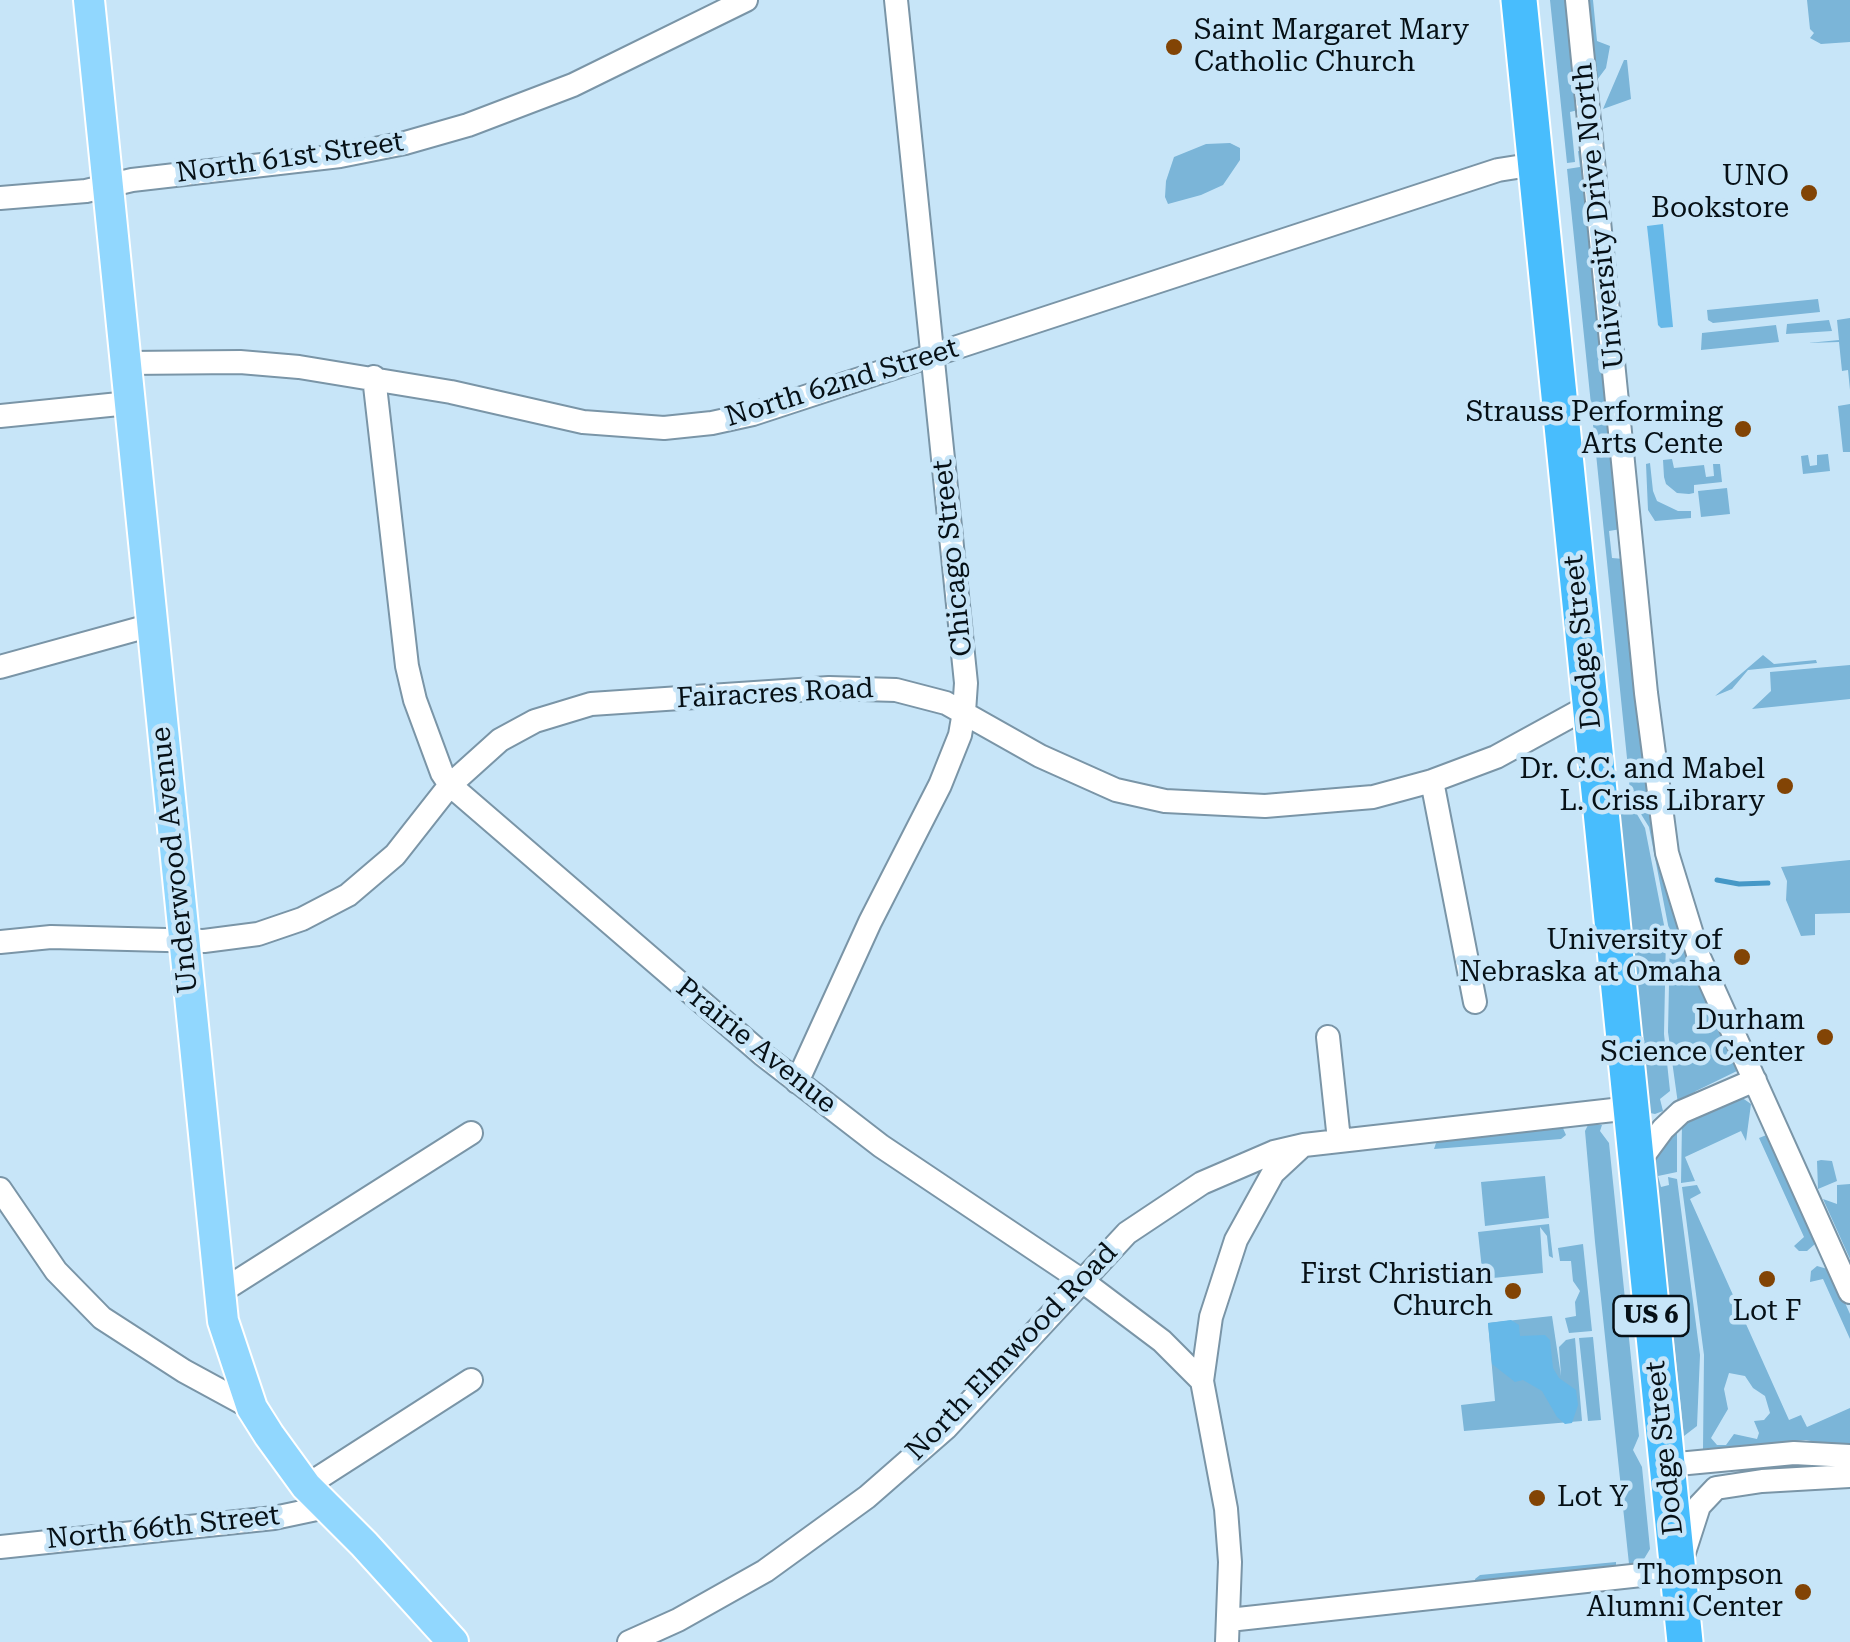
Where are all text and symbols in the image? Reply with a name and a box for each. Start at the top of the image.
place label: Saint Margaret Mary Catholic Church [1194,14,1469,80]
marker: Saint Margaret Mary Catholic Church [1163,36,1185,58]
street label: University Drive North [1566,61,1632,371]
street label: North 61st Street [174,125,406,191]
place label: UNO Bookstore [1651,160,1789,226]
marker: UNO Bookstore [1798,182,1820,204]
street label: North 62nd Street [722,332,962,434]
place label: Strauss Performing Arts Cente [1466,396,1723,462]
marker: Strauss Performing Arts Cente [1732,418,1754,440]
street label: Chicago Street [926,458,980,658]
street label: Dodge Street [1557,553,1609,731]
street label: Fairacres Road [676,672,874,716]
street label: Underwood Avenue [144,725,206,995]
place label: Dr. C.C. and Mabel L. Criss Library [1520,753,1765,819]
marker: Dr. C.C. and Mabel L. Criss Library [1774,775,1796,797]
place label: University of Nebraska at Omaha [1459,924,1722,990]
marker: University of Nebraska at Omaha [1731,946,1753,968]
street label: Prairie Avenue [669,971,843,1121]
place label: Durham Science Center [1600,1004,1805,1070]
marker: Durham Science Center [1814,1026,1836,1048]
street label: North Elmwood Road [899,1236,1125,1468]
place label: First Christian Church [1300,1258,1493,1324]
marker: Lot F [1756,1268,1778,1290]
marker: First Christian Church [1502,1280,1524,1302]
place label: Lot F [1733,1295,1801,1329]
road number: US 6 [1614,1296,1688,1336]
street label: Dodge Street [1639,1359,1691,1537]
place label: Lot Y [1557,1481,1628,1515]
marker: Lot Y [1526,1487,1548,1509]
street label: North 66th Street [45,1499,281,1557]
place label: Thompson Alumni Center [1587,1559,1783,1625]
marker: Thompson Alumni Center [1792,1581,1814,1603]

